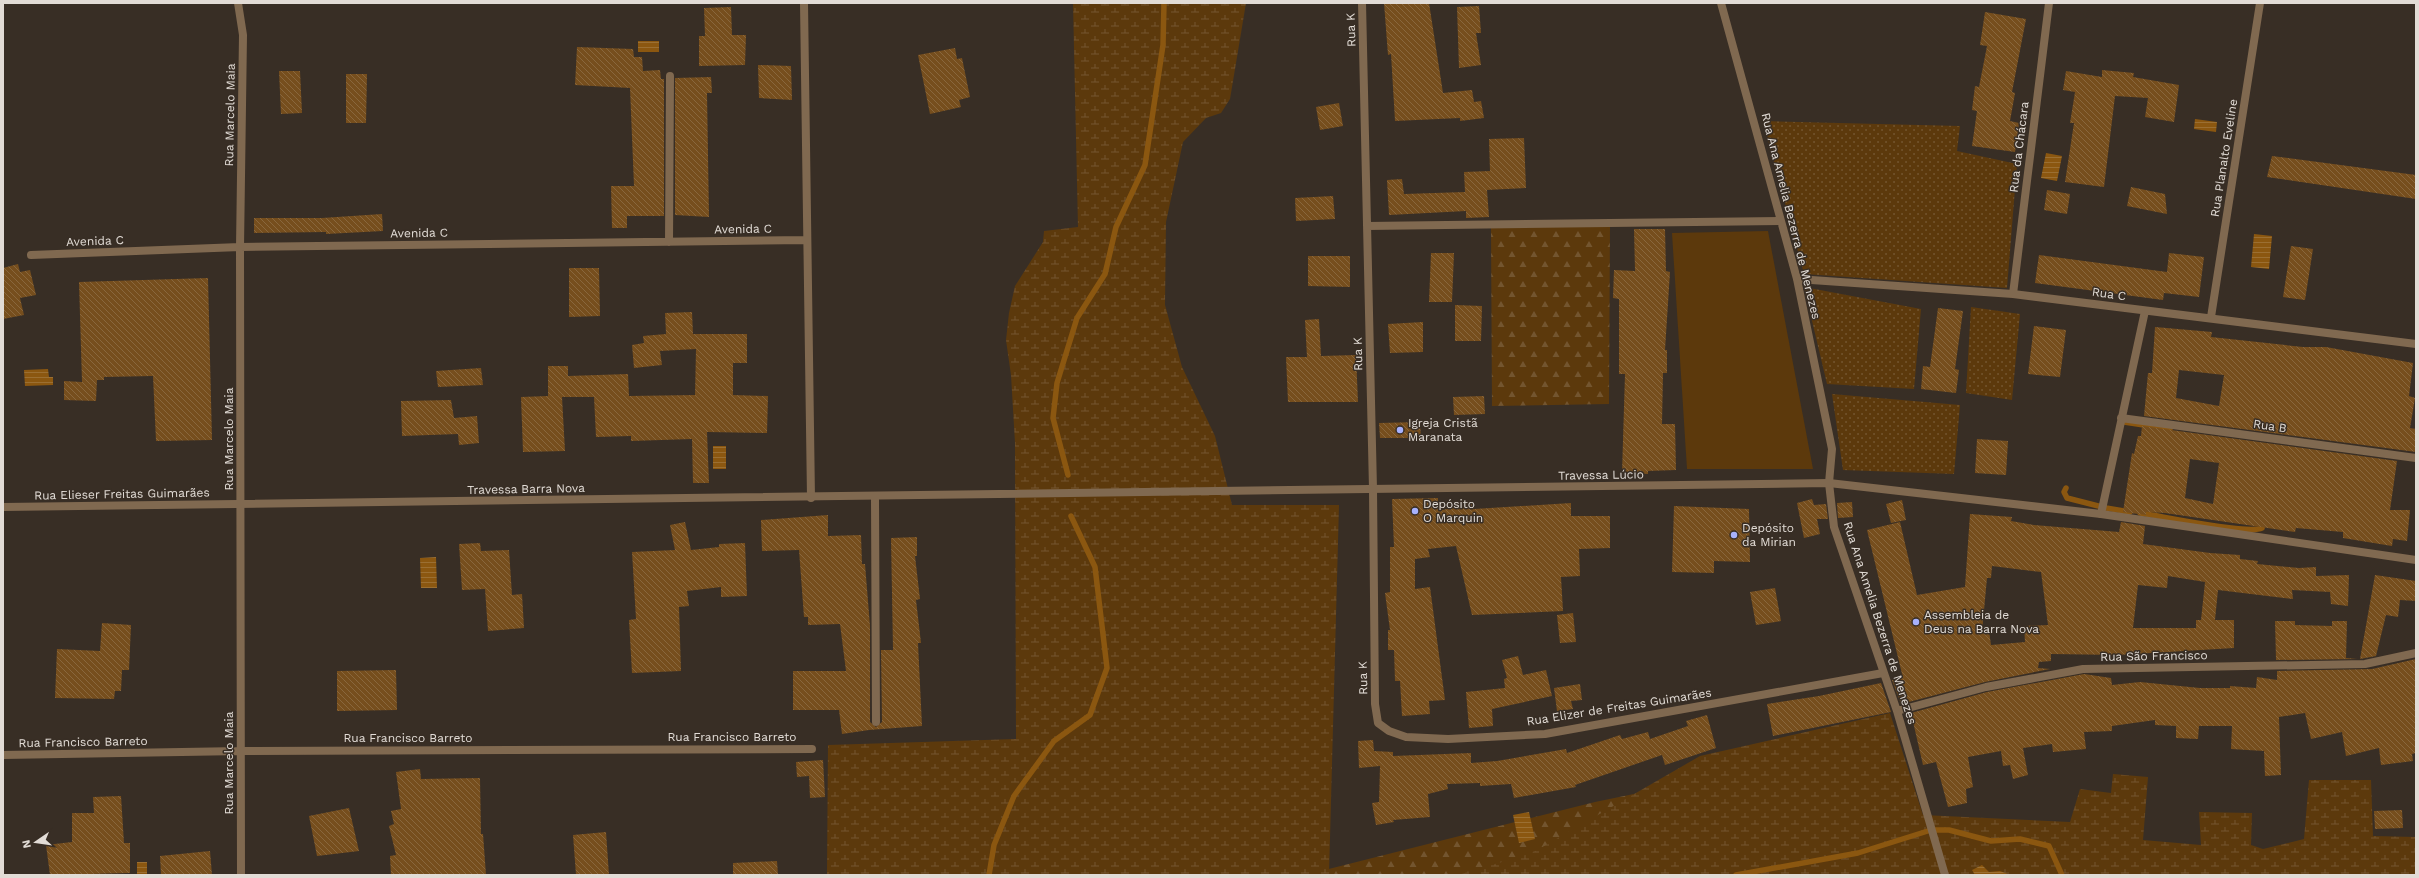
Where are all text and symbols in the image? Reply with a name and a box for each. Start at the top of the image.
street label: Rua K [1343,13,1359,47]
street label: Rua Marcelo Maia [222,63,238,167]
street label: Rua Planalto Eveline [2208,98,2240,218]
street label: Rua da Chácara [2006,101,2032,193]
street label: Rua Ana Amelia Bezerra de Menezes [1759,111,1823,321]
street label: Avenida C [714,221,772,237]
street label: Avenida C [390,225,448,241]
street label: Avenida C [66,233,124,249]
street label: Rua C [2091,285,2127,303]
street label: Rua K [1351,337,1365,371]
street label: Rua Marcelo Maia [222,387,236,491]
place label: Igreja Cristã Maranata [1408,416,1478,444]
street label: Rua B [2252,417,2288,435]
marker: Igreja Cristã Maranata [1395,425,1405,435]
street label: Travessa Lúcio [1558,467,1644,483]
street label: Travessa Barra Nova [467,481,585,497]
street label: Rua Elieser Freitas Guimarães [34,485,210,503]
place label: Depósito O Marquin [1423,497,1483,525]
marker: Depósito O Marquin [1410,506,1420,516]
street label: Rua Ana Amelia Bezerra de Menezes [1841,520,1919,726]
place label: Depósito da Mirian [1742,521,1796,549]
marker: Depósito da Mirian [1729,530,1739,540]
place label: Assembleia de Deus na Barra Nova [1924,608,2039,636]
marker: Assembleia de Deus na Barra Nova [1911,617,1921,627]
street label: Rua São Francisco [2100,648,2208,664]
street label: Rua K [1356,661,1370,695]
street label: Rua Elizer de Freitas Guimarães [1526,685,1712,729]
street label: Rua Marcelo Maia [222,711,236,815]
street label: Rua Francisco Barreto [667,730,797,744]
street label: Rua Francisco Barreto [343,731,473,745]
street label: Rua Francisco Barreto [18,734,148,750]
north arrow [16,822,56,862]
text: N [19,839,34,850]

